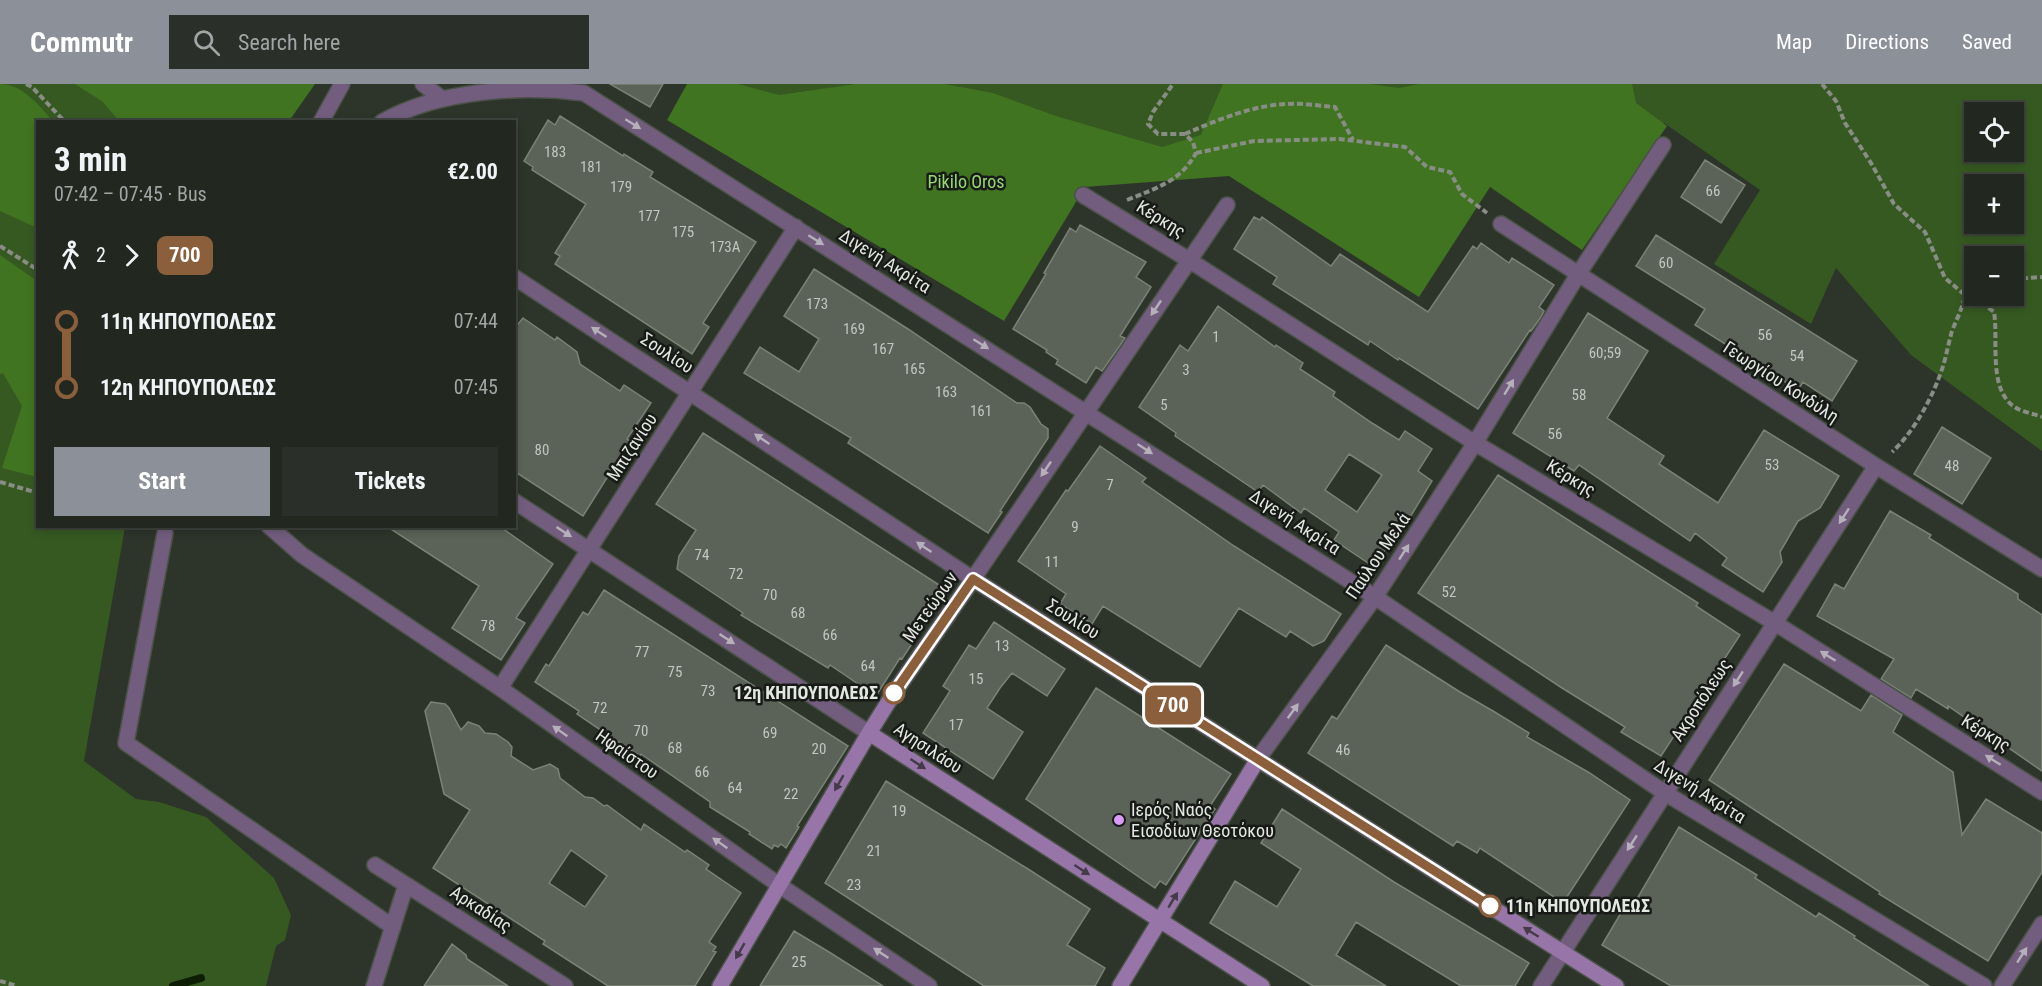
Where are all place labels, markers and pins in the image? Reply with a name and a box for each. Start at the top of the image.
place label: 12η ΚΗΠΟΥΠΟΛΕΩΣ [734,682,878,703]
marker: 12η ΚΗΠΟΥΠΟΛΕΩΣ [883,682,905,704]
place label: Ιερός Ναός Εισοδίων Θεοτόκου [1131,799,1274,841]
marker: Ιερός Ναός Εισοδίων Θεοτόκου [1112,813,1126,827]
marker: 11η ΚΗΠΟΥΠΟΛΕΩΣ [1479,895,1501,917]
place label: 11η ΚΗΠΟΥΠΟΛΕΩΣ [1506,895,1650,916]

